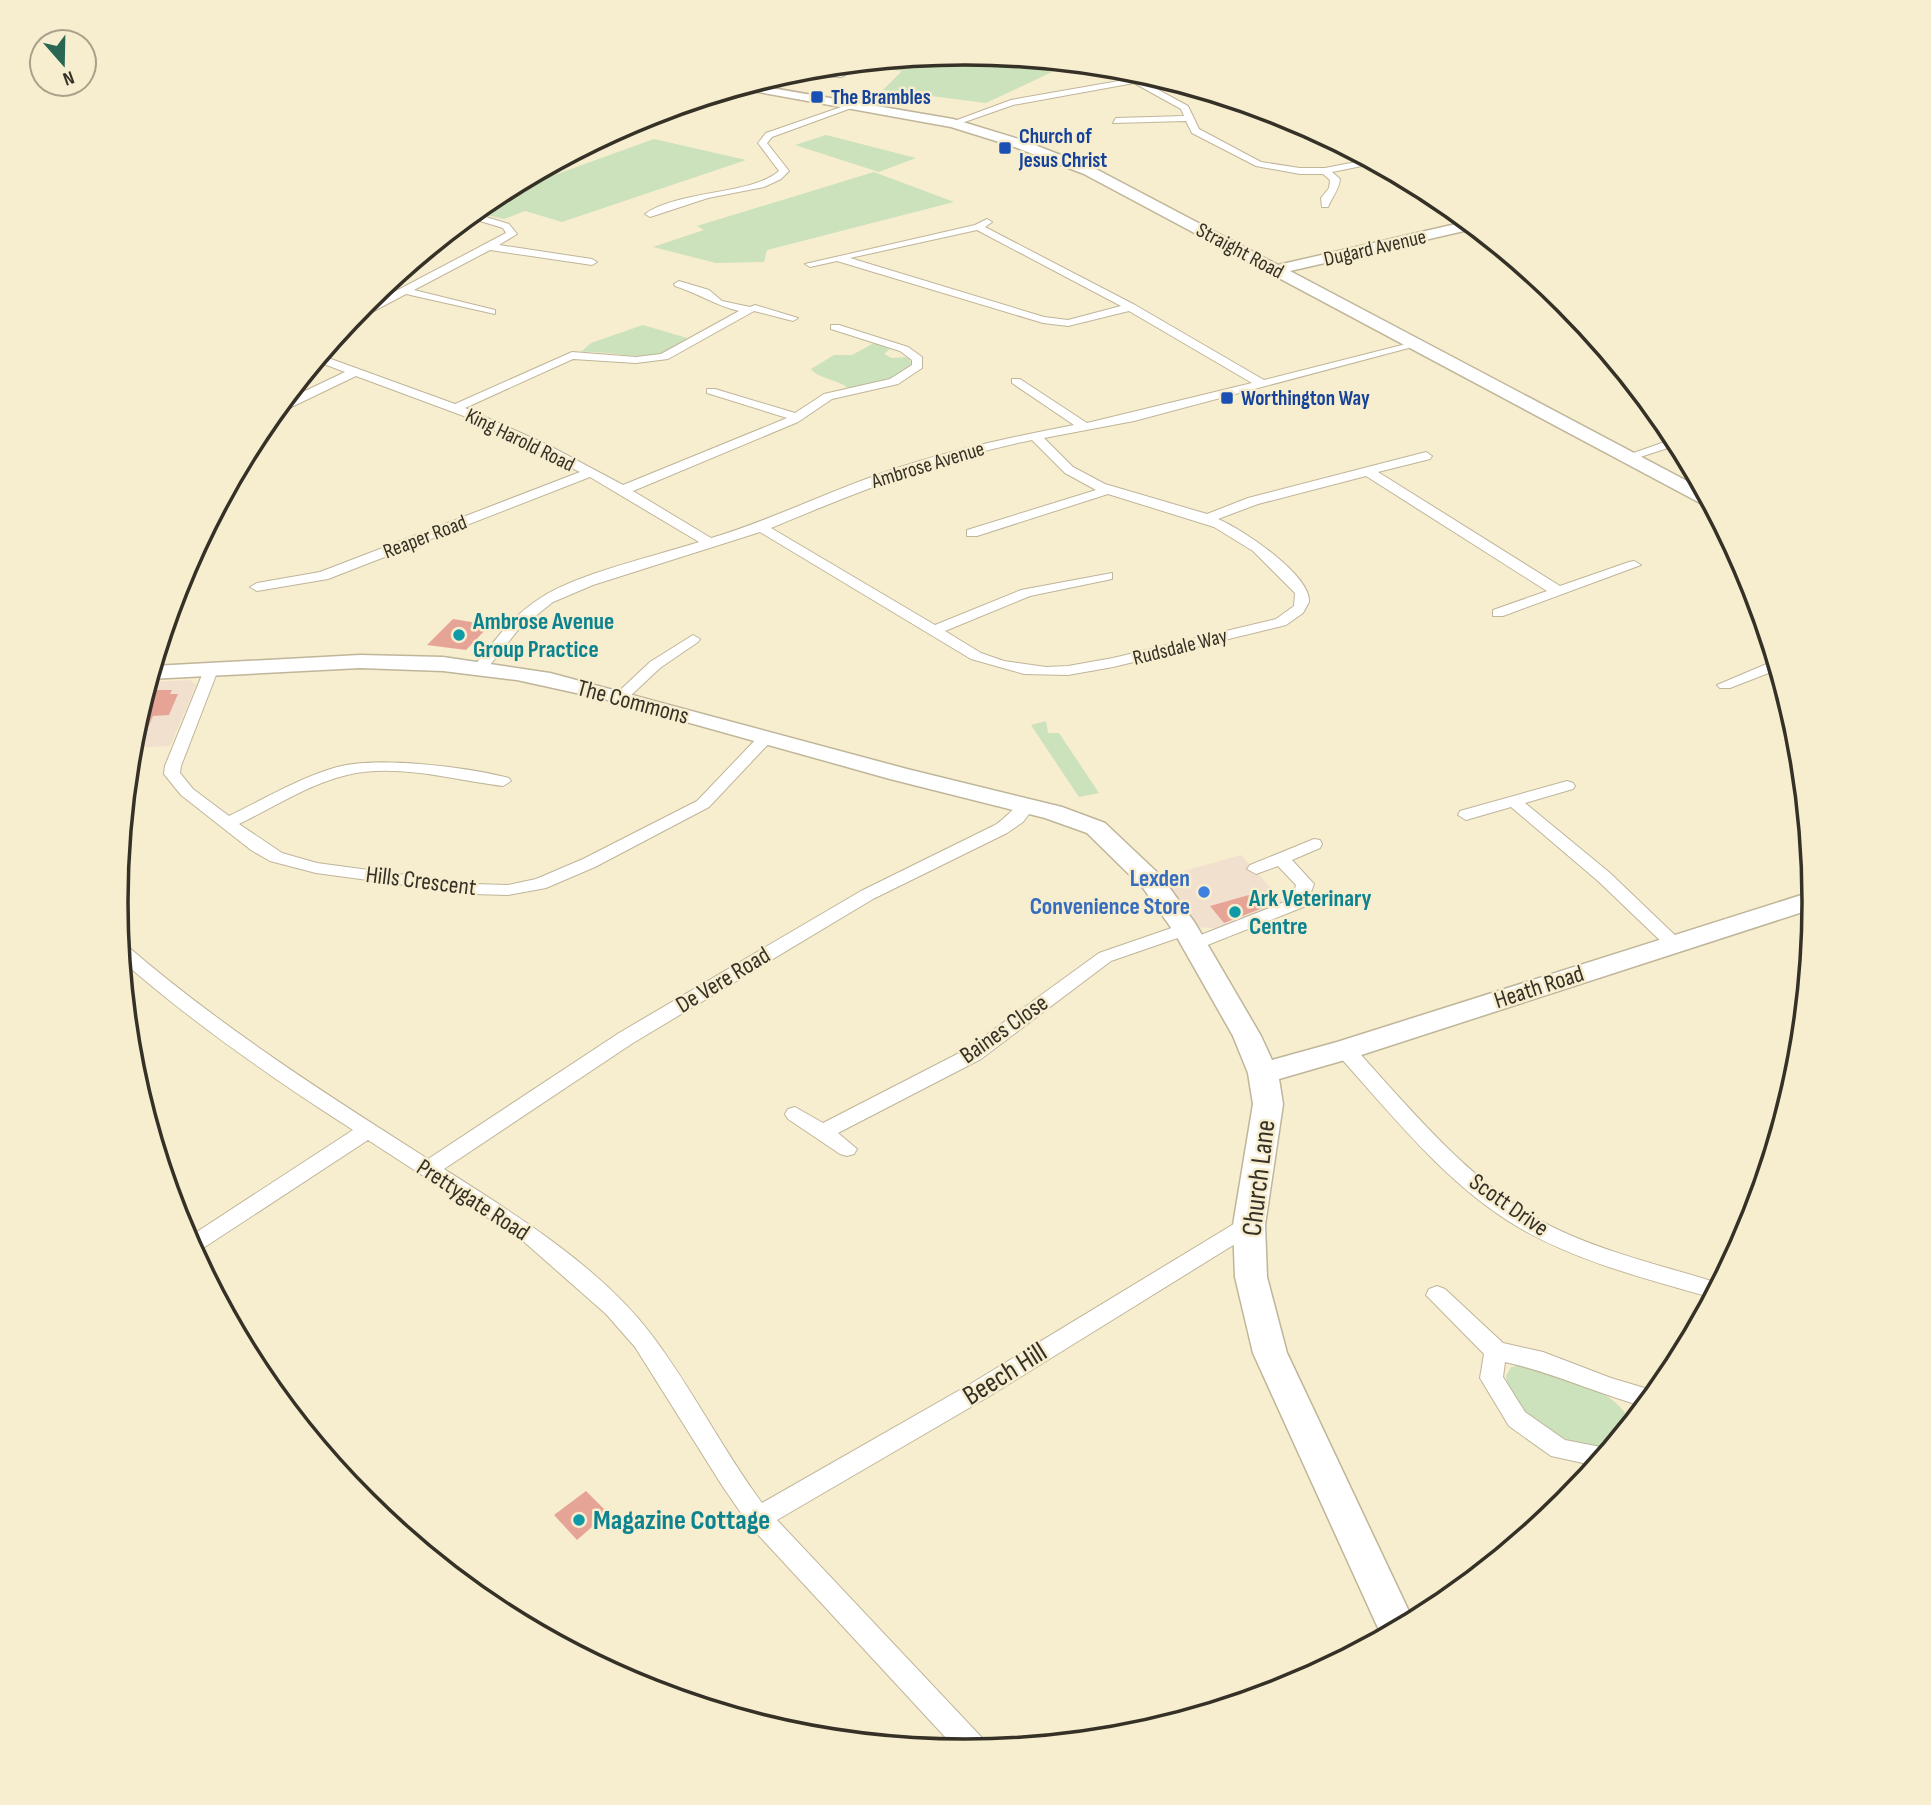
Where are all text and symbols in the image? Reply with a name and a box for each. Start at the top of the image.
north arrow [28,28,98,98]
text: N [60,65,77,90]
place label: The Brambles [831,85,931,110]
marker: The Brambles [809,89,825,105]
place label: Church of Jesus Christ [1018,124,1107,173]
marker: Church of Jesus Christ [997,140,1013,156]
street label: Straight Road [1192,218,1288,284]
street label: Dugard Avenue [1321,224,1429,272]
place label: Worthington Way [1241,386,1370,411]
marker: Worthington Way [1219,390,1235,406]
street label: King Harold Road [461,403,579,477]
street label: Ambrose Avenue [868,436,987,494]
street label: Reaper Road [380,510,470,564]
place label: Ambrose Avenue Group Practice [472,607,614,664]
street label: Rudsdale Way [1130,623,1230,671]
marker: Ambrose Avenue Group Practice [451,627,467,643]
street label: The Commons [574,673,692,731]
street label: Hills Crescent [364,860,478,902]
place label: Lexden Convenience Store [1030,864,1190,921]
marker: Lexden Convenience Store [1196,884,1212,900]
place label: Ark Veterinary Centre [1248,884,1372,941]
marker: Ark Veterinary Centre [1227,904,1243,920]
street label: De Vere Road [671,941,775,1019]
street label: Heath Road [1491,959,1587,1015]
street label: Baines Close [954,988,1054,1070]
street label: Church Lane [1236,1118,1282,1238]
street label: Prettygate Road [411,1153,535,1247]
street label: Scott Drive [1464,1167,1554,1243]
street label: Beech Hill [957,1336,1053,1412]
place label: Magazine Cottage [593,1504,770,1537]
marker: Magazine Cottage [571,1512,587,1528]

